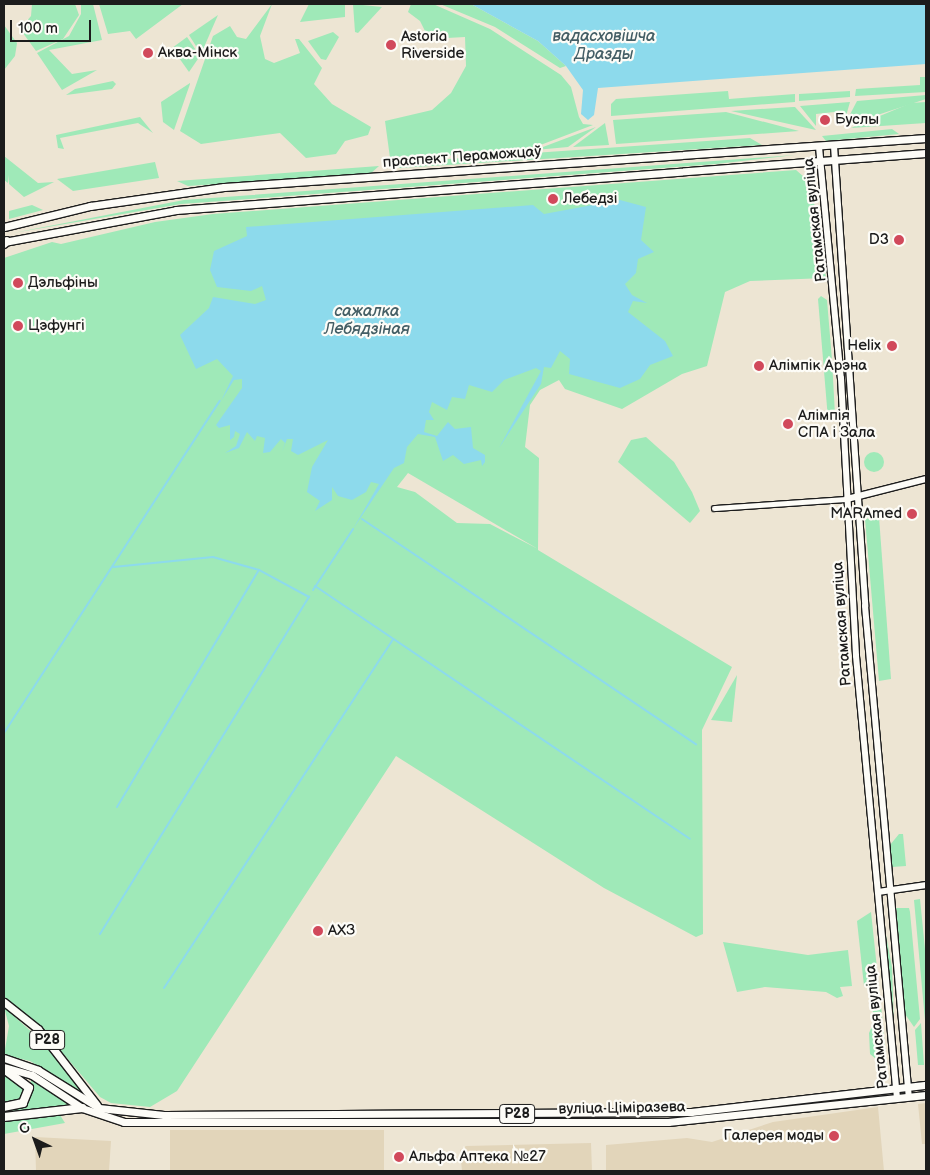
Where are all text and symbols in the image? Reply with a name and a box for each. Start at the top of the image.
scale bar [12,10,94,42]
text: 100 m [18,19,58,38]
place label: Astoria Riverside [401,27,464,62]
water label: вадасховішча Дразды [553,27,655,65]
marker: Astoria Riverside [385,39,397,51]
place label: Аква-Мінск [158,44,237,62]
marker: Аква-Мінск [142,47,154,59]
place label: Буслы [835,111,879,129]
marker: Буслы [819,114,831,126]
street label: праспект Пераможцаў [382,142,542,172]
street label: Ратамская вуліца [800,157,830,283]
place label: Лебедзі [563,190,617,208]
marker: Лебедзі [547,193,559,205]
place label: D3 [869,231,889,249]
marker: D3 [893,234,905,246]
place label: Дэльфіны [28,274,98,292]
marker: Дэльфіны [12,277,24,289]
water label: сажалка Лебядзіная [324,302,410,340]
place label: Цэфунгі [28,317,85,335]
marker: Цэфунгі [12,320,24,332]
place label: Helix [847,337,881,355]
marker: Helix [885,339,899,353]
place label: Алімпік Арэна [769,357,867,375]
marker: Алімпік Арэна [753,360,765,372]
place label: Алімпія СПА і Зала [798,406,875,441]
marker: Алімпія СПА і Зала [782,418,794,430]
place label: MARAmed [830,505,902,523]
marker: MARAmed [906,508,918,520]
street label: Ратамская вуліца [829,561,855,687]
place label: АХЗ [328,922,355,940]
marker: АХЗ [312,925,324,937]
street label: Ратамская вуліца [862,964,892,1090]
road number: Р28 [28,1028,66,1052]
street label: вуліца Ціміразева [558,1098,686,1118]
road number: Р28 [498,1102,536,1126]
north arrow [10,1115,60,1165]
text: С [15,1119,34,1138]
place label: Галерея моды [724,1127,824,1145]
marker: Галерея моды [828,1130,840,1142]
place label: Альфа Аптека №27 [409,1148,546,1166]
marker: Альфа Аптека №27 [393,1151,405,1163]

